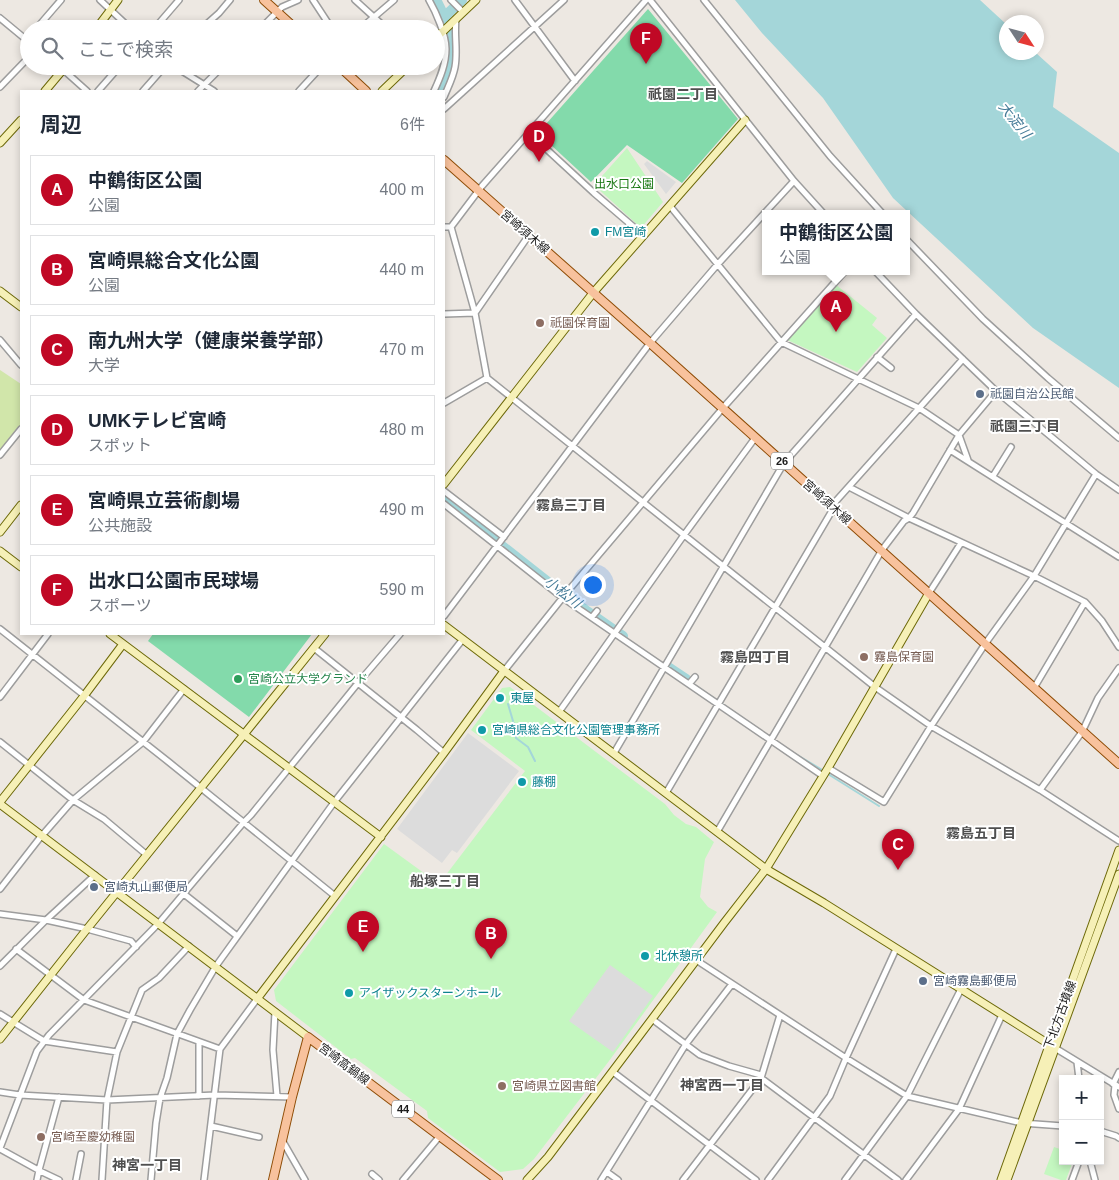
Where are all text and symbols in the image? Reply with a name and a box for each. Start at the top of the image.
north arrow [999,15,1044,60]
search box [20,20,445,75]
pin: F [630,23,662,64]
icon: search [38,34,66,62]
text: ここで検索 [78,39,173,60]
district label: 祇園二丁目 [648,86,718,102]
water label: 大淀川 [996,99,1036,143]
text: 周辺 [40,113,82,136]
text: 6件 [400,116,425,133]
pin: D [523,121,555,162]
text: 中鶴街区公園 [88,170,202,191]
park label: 出水口公園 [594,177,654,191]
text: A [51,181,63,198]
text: 400 m [380,181,424,198]
text: 公園 [88,197,120,214]
street label: 宮崎須木線 [498,207,552,257]
popup [762,210,910,275]
text: 中鶴街区公園 [779,222,893,243]
place label: FM宮崎 [605,225,646,239]
marker: FM宮崎 [589,226,601,238]
text: 公園 [779,249,811,266]
text: 宮崎県総合文化公園 [88,250,259,271]
text: B [51,261,63,278]
text: 440 m [380,261,424,278]
text: 公園 [88,277,120,294]
pin: A [820,291,852,332]
place label: 祇園保育園 [550,316,610,330]
marker: 祇園保育園 [534,317,546,329]
text: 南九州大学（健康栄養学部） [88,330,335,351]
text: C [51,341,63,358]
text: 470 m [380,341,424,358]
text: 大学 [88,357,120,374]
place label: 祇園自治公民館 [990,387,1074,401]
marker: 祇園自治公民館 [974,388,986,400]
text: UMKテレビ宮崎 [88,410,226,431]
district label: 祇園三丁目 [990,418,1060,434]
text: D [51,421,63,438]
text: 480 m [380,421,424,438]
text: スポット [88,437,152,454]
road number: 26 [771,452,793,470]
street label: 宮崎須木線 [800,477,854,527]
text: 宮崎県立芸術劇場 [88,490,240,511]
district label: 霧島三丁目 [536,497,606,513]
text: E [52,501,62,518]
text: 490 m [380,501,424,518]
text: 公共施設 [88,517,152,534]
text: 出水口公園市民球場 [88,570,259,591]
your location [580,572,606,598]
water label: 小松川 [541,573,586,612]
text: F [52,581,62,598]
text: 590 m [380,581,424,598]
text: スポーツ [88,597,152,614]
district label: 霧島四丁目 [720,649,790,665]
place label: 霧島保育園 [874,650,934,664]
marker: 霧島保育園 [858,651,870,663]
place label: 宮崎公立大学グランド [248,672,368,686]
marker: 宮崎公立大学グランド [232,673,244,685]
place label: 東屋 [510,691,534,705]
marker: 東屋 [494,692,506,704]
place label: 宮崎県総合文化公園管理事務所 [492,723,660,737]
marker: 宮崎県総合文化公園管理事務所 [476,724,488,736]
place label: 藤棚 [532,775,556,789]
marker: 藤棚 [516,776,528,788]
district label: 霧島五丁目 [946,825,1016,841]
pin: C [882,829,914,870]
district label: 船塚三丁目 [410,873,480,889]
place label: 宮崎丸山郵便局 [104,880,188,894]
marker: 宮崎丸山郵便局 [88,881,100,893]
pin: E [347,911,379,952]
pin: B [475,918,507,959]
place label: 北休憩所 [655,949,703,963]
marker: 北休憩所 [639,950,651,962]
place label: 宮崎霧島郵便局 [933,974,1017,988]
marker: 宮崎霧島郵便局 [917,975,929,987]
street label: 下北方古墳線 [1041,979,1079,1051]
place label: アイザックスターンホール [359,986,501,1000]
marker: アイザックスターンホール [343,987,355,999]
street label: 宮崎高鍋線 [316,1040,372,1088]
map controls [1059,1075,1104,1165]
button: + [1059,1075,1104,1120]
district label: 神宮西一丁目 [680,1077,764,1093]
place label: 宮崎県立図書館 [512,1079,596,1093]
marker: 宮崎県立図書館 [496,1080,508,1092]
road number: 44 [392,1100,414,1118]
button: − [1059,1120,1104,1165]
place label: 宮崎至慶幼稚園 [51,1130,135,1144]
marker: 宮崎至慶幼稚園 [35,1131,47,1143]
district label: 神宮一丁目 [112,1157,182,1173]

